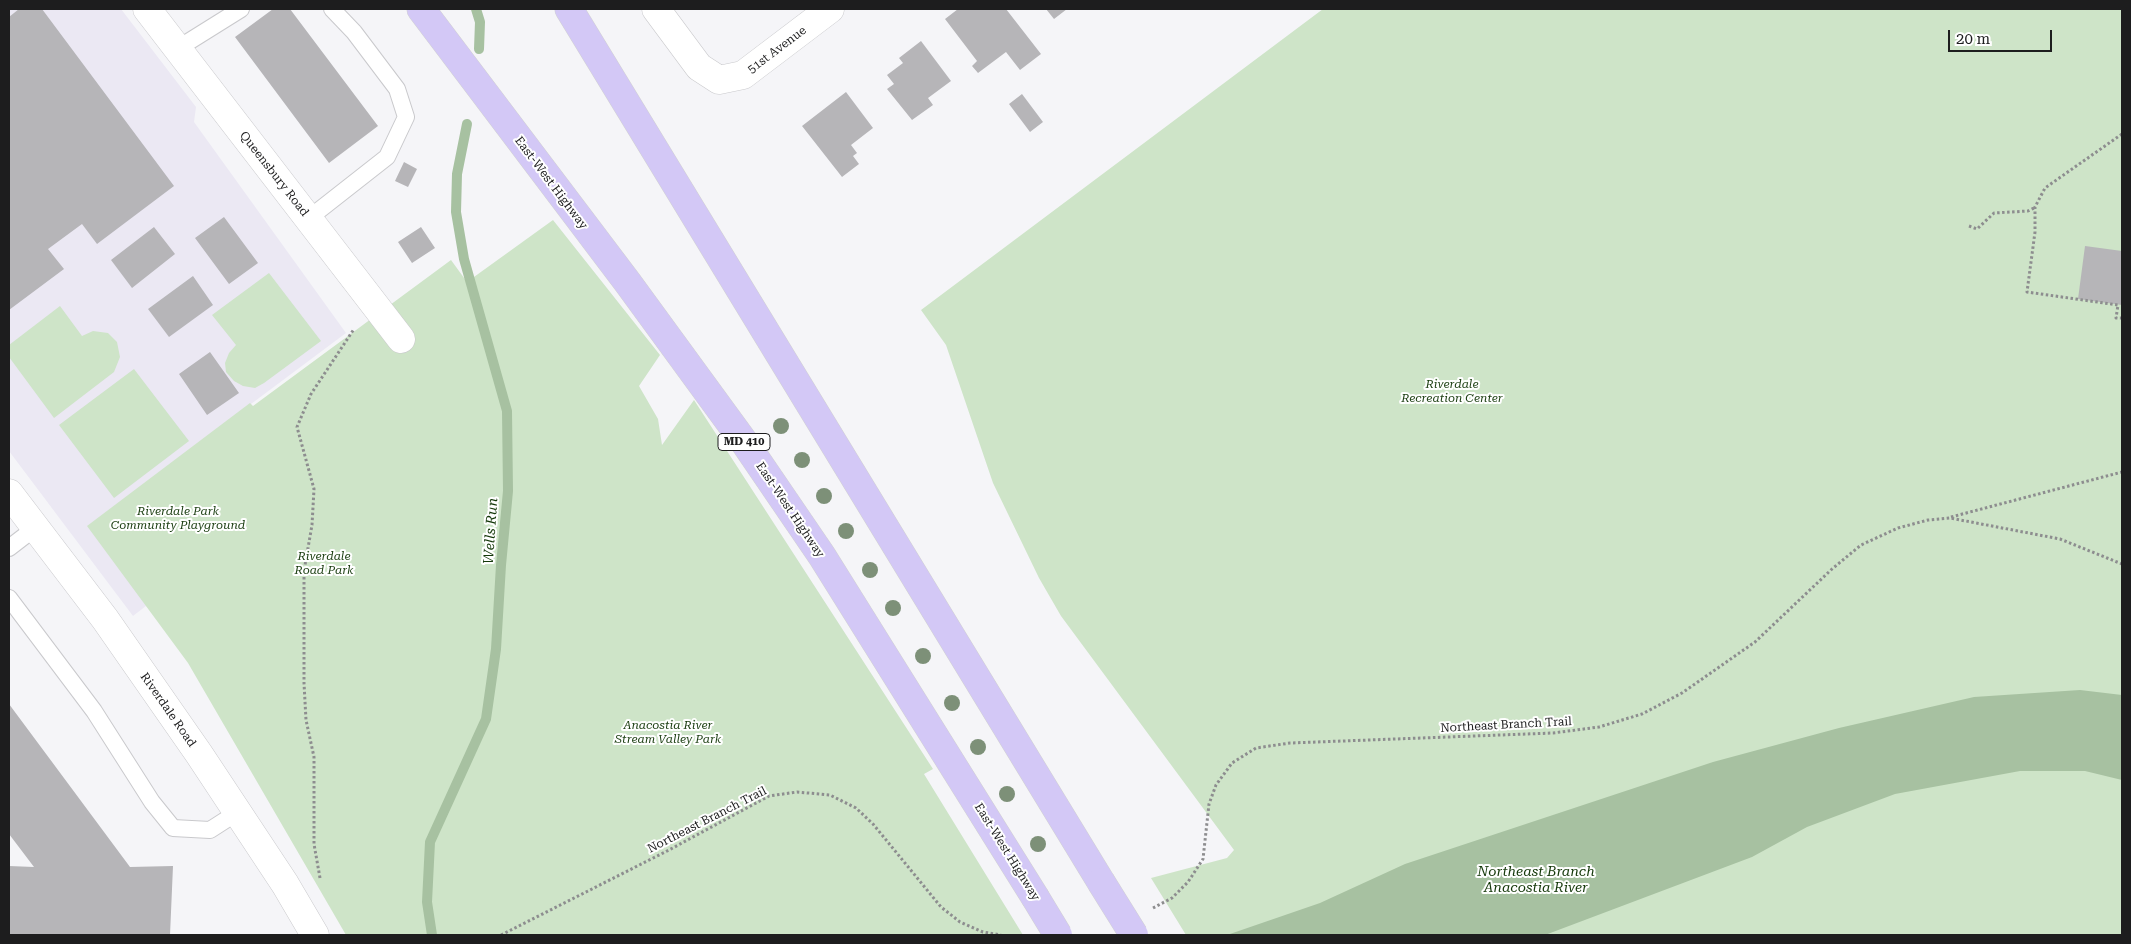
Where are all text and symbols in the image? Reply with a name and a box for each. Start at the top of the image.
scale bar [1951,20,2055,52]
street label: 51st Avenue [745,23,809,77]
text: 20 m [1956,30,1990,48]
street label: Queensbury Road [236,129,312,219]
street label: East-West Highway [512,134,590,232]
park label: Riverdale Recreation Center [1401,377,1503,405]
road number: MD 410 [718,434,770,451]
street label: East-West Highway [753,459,827,561]
water label: Wells Run [480,497,502,565]
park label: Riverdale Park Community Playground [111,504,245,532]
park label: Riverdale Road Park [295,549,353,577]
street label: Riverdale Road [137,670,199,750]
street label: Northeast Branch Trail [1440,714,1572,736]
park label: Anacostia River Stream Valley Park [615,718,721,746]
street label: Northeast Branch Trail [645,784,769,856]
street label: East-West Highway [971,801,1043,903]
water label: Northeast Branch Anacostia River [1477,864,1595,896]

